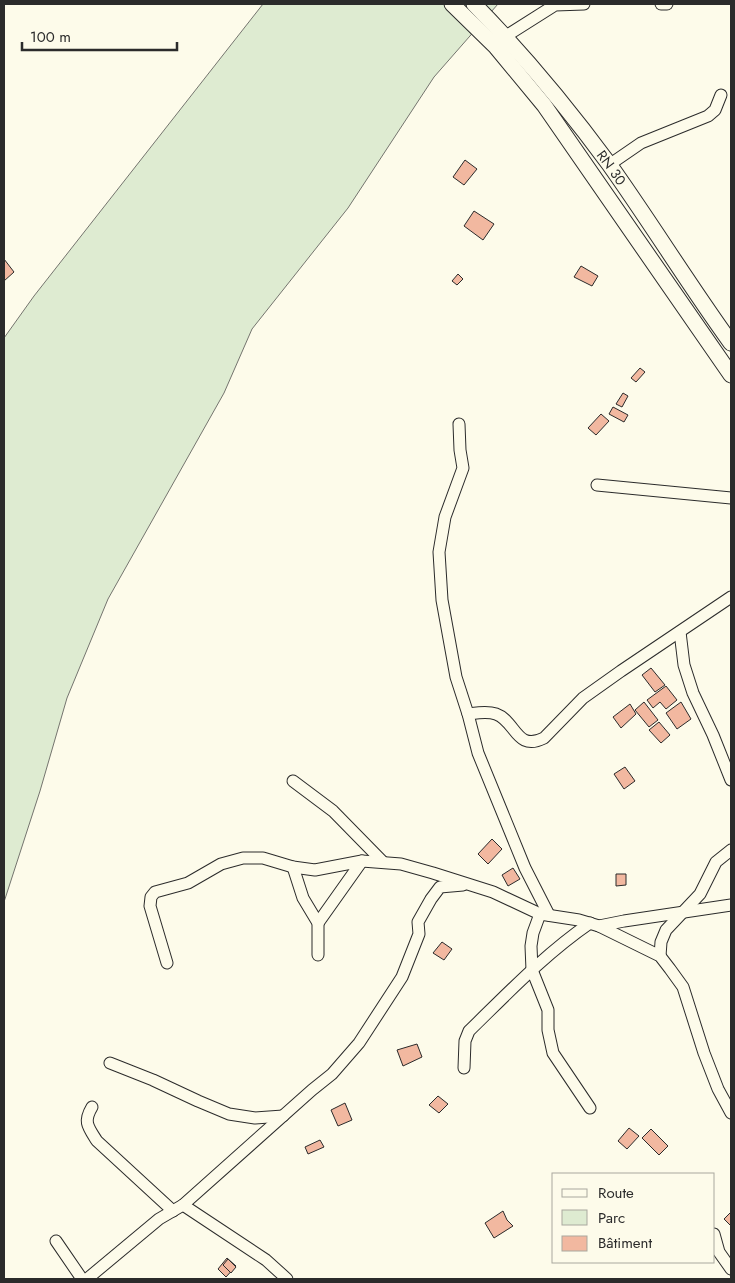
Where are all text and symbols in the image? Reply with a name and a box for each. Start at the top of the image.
scale bar [22,20,178,52]
text: 100 m [30,26,71,48]
street label: RN 30 [592,146,631,189]
legend [552,1173,715,1263]
text: Route [598,1182,634,1204]
text: Parc [598,1207,625,1229]
text: Bâtiment [598,1232,652,1254]

